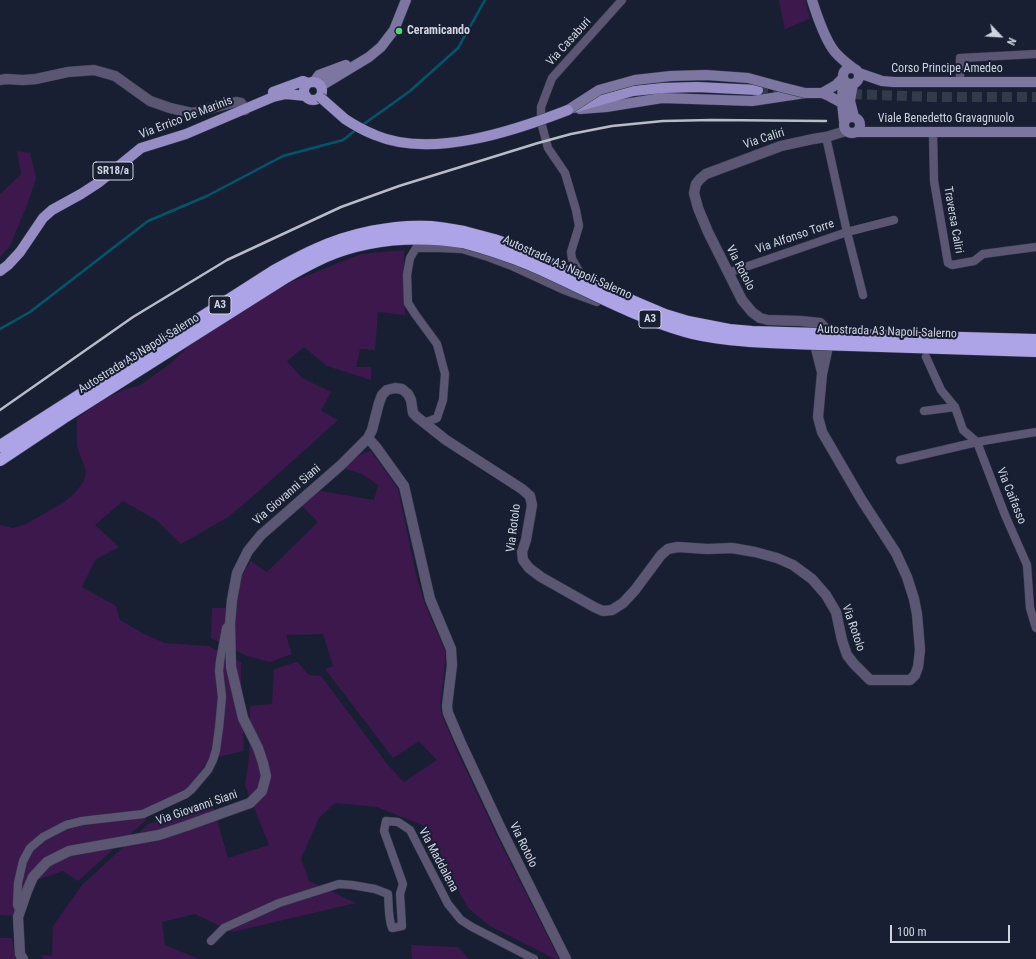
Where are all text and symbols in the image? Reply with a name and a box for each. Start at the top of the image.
street label: Via Casaburi [544,15,594,69]
north arrow [980,16,1020,56]
place label: Ceramicando [407,24,470,38]
marker: Ceramicando [394,26,404,36]
text: N [1004,35,1019,47]
street label: Corso Principe Amedeo [891,62,1003,76]
street label: Via Errico De Marinis [137,94,235,142]
street label: Viale Benedetto Gravagnuolo [878,112,1014,126]
street label: Via Caliri [742,126,786,152]
road number: SR18/a [93,162,133,180]
street label: Traversa Caliri [940,185,966,255]
street label: Via Alfonso Torre [754,217,836,257]
street label: Autostrada A3 Napoli-Salerno [500,233,634,303]
street label: Via Rotolo [723,243,757,293]
road number: A3 [209,296,231,314]
road number: A3 [639,310,661,328]
street label: Autostrada A3 Napoli-Salerno [76,311,202,397]
street label: Autostrada A3 Napoli-Salerno [817,322,957,342]
street label: Via Giovanni Siani [250,462,324,528]
street label: Via Caifasso [993,466,1029,526]
street label: Via Rotolo [504,503,524,553]
street label: Via Rotolo [838,603,868,653]
street label: Via Giovanni Siani [154,787,240,829]
street label: Via Rotolo [506,820,540,870]
street label: Via Maddalena [415,826,461,894]
scale bar [892,917,1012,943]
text: 100 m [897,925,927,939]

